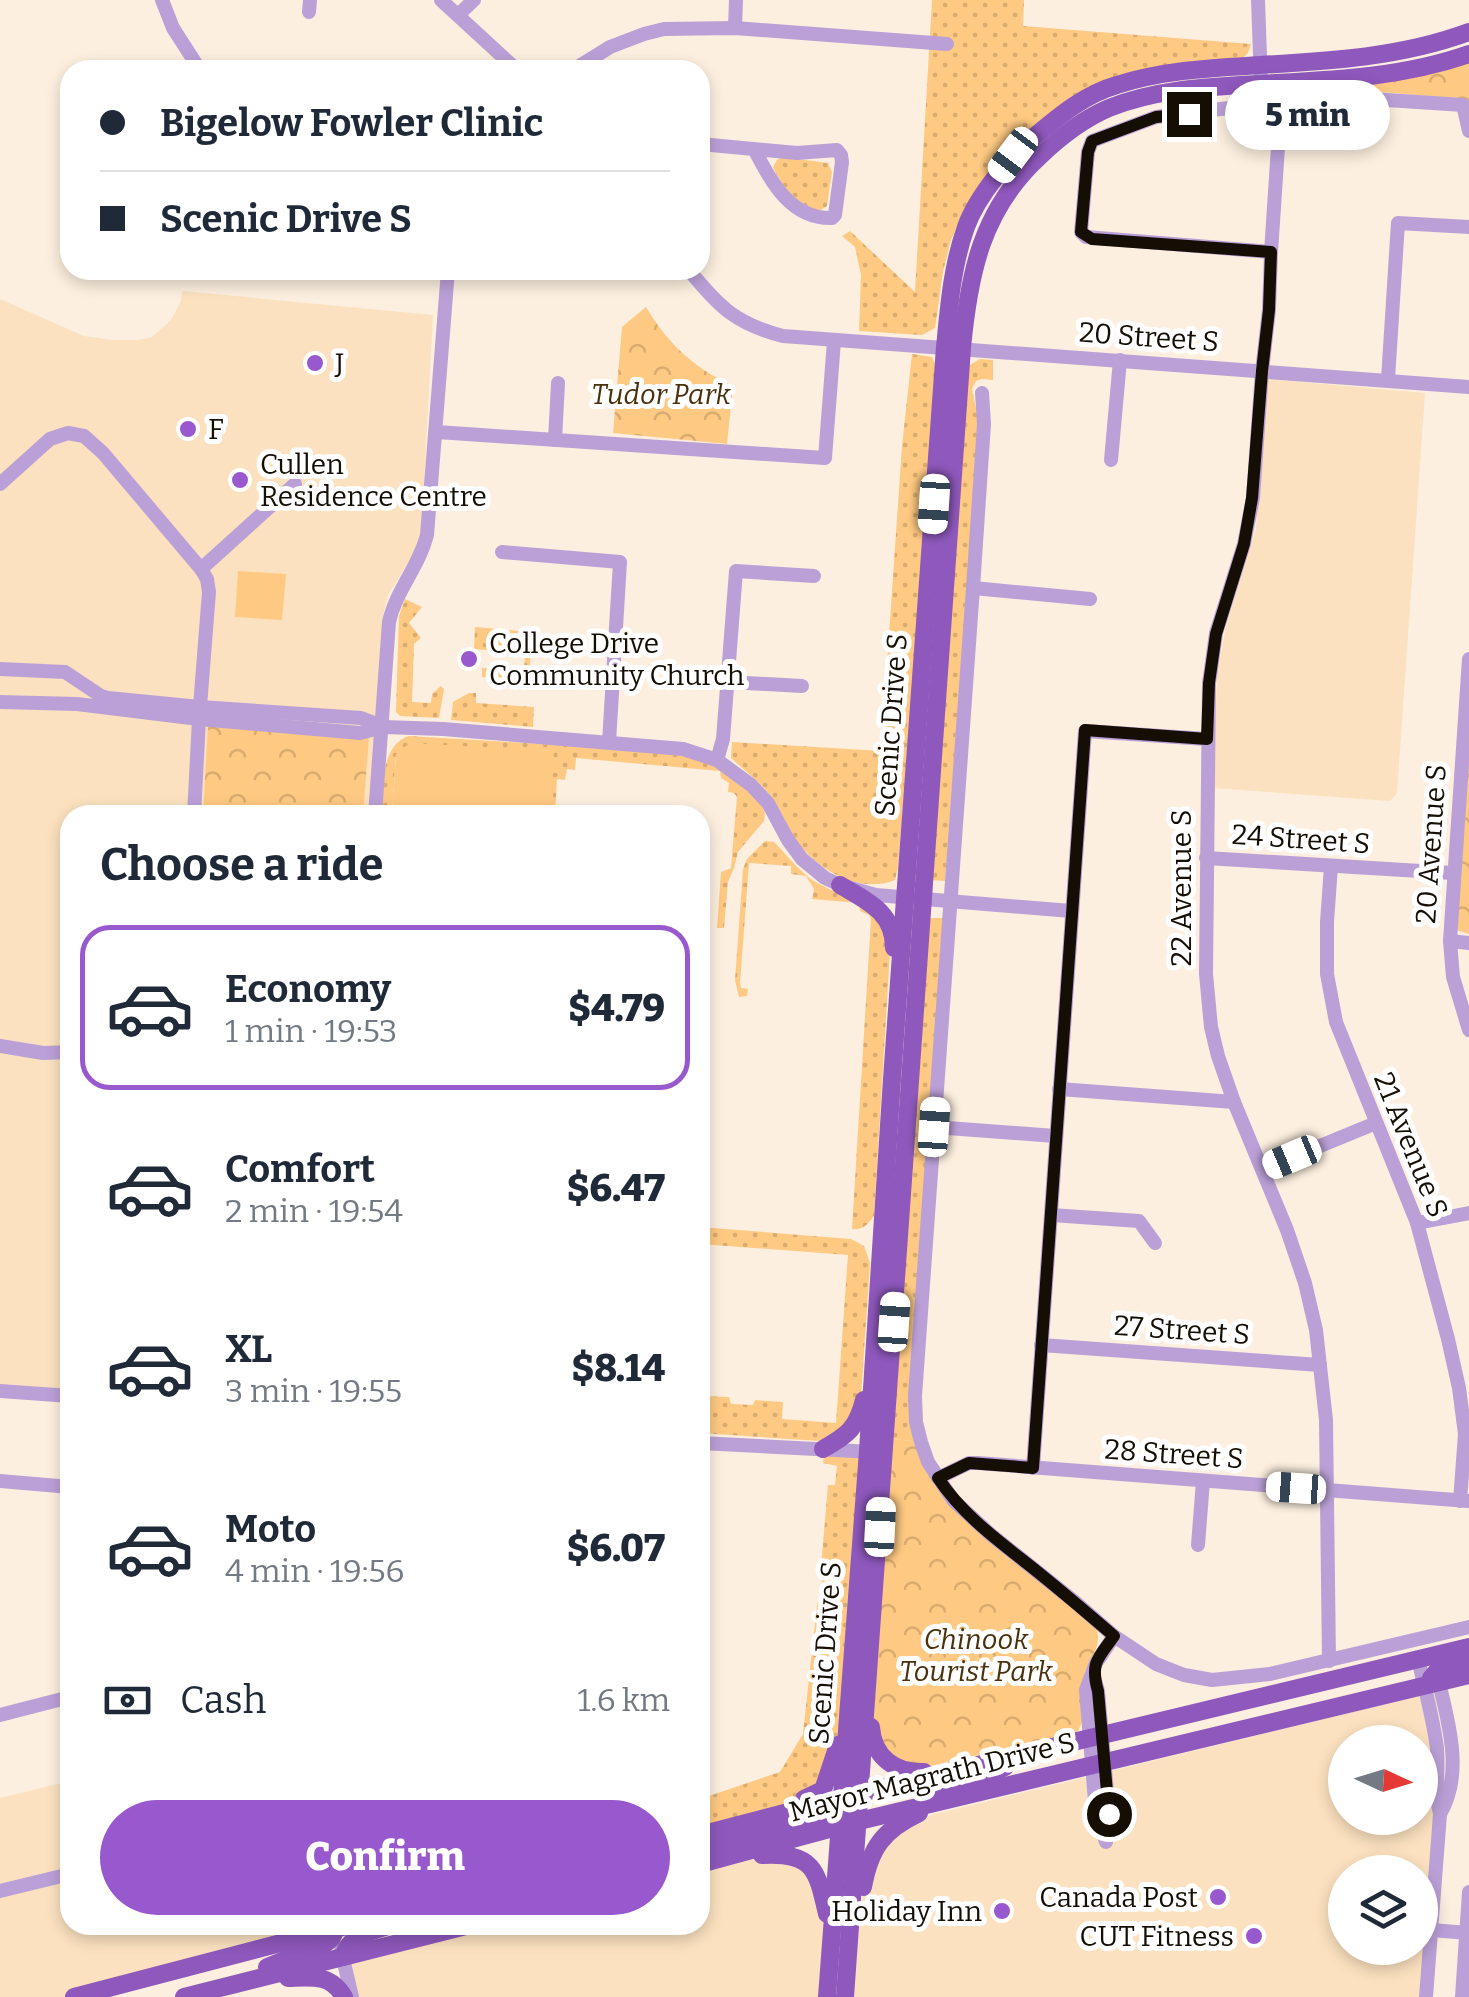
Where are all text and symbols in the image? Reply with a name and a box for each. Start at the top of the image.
callout: 5 min [1224,79,1389,149]
route end [1167,92,1212,137]
text: 5 min [1265,96,1350,134]
text: Bigelow Fowler Clinic [160,100,543,146]
car [983,122,1043,188]
text: Scenic Drive S [160,196,412,242]
street label: 20 Street S [1078,316,1220,358]
place label: J [334,347,344,380]
marker: J [304,352,326,374]
park label: Tudor Park [591,378,732,411]
place label: F [208,413,224,446]
marker: F [177,418,199,440]
place label: Cullen Residence Centre [260,448,487,513]
marker: Cullen Residence Centre [229,469,251,491]
car [917,473,951,535]
place label: College Drive Community Church [489,627,745,692]
street label: Scenic Drive S [868,633,914,817]
marker: College Drive Community Church [458,648,480,670]
street label: 20 Avenue S [1409,763,1453,925]
street label: 22 Avenue S [1165,810,1198,966]
street label: 24 Street S [1231,818,1371,860]
text: Choose a ride [100,838,383,892]
icon: car [105,963,195,1053]
text: Economy [225,966,391,1012]
text: $4.79 [568,985,665,1031]
text: 1 min · 19:53 [225,1012,397,1050]
street label: 21 Avenue S [1367,1068,1455,1222]
car [917,1096,951,1158]
car [1259,1131,1325,1183]
icon: car [105,1143,195,1233]
text: Comfort [225,1146,375,1192]
text: $6.47 [567,1165,665,1211]
text: 2 min · 19:54 [225,1192,403,1230]
car [877,1291,911,1353]
street label: 27 Street S [1113,1309,1251,1351]
icon: car [105,1323,195,1413]
text: XL [225,1326,272,1372]
text: $8.14 [572,1345,665,1391]
text: 3 min · 19:55 [225,1372,402,1410]
street label: 28 Street S [1103,1433,1245,1475]
car [1265,1471,1327,1505]
car [863,1496,897,1558]
icon: car [105,1503,195,1593]
text: Moto [225,1506,316,1552]
text: $6.07 [567,1525,665,1571]
text: 4 min · 19:56 [225,1552,404,1590]
street label: Scenic Drive S [802,1561,848,1745]
park label: Chinook Tourist Park [899,1623,1054,1688]
icon: cash [100,1673,155,1728]
text: Cash [180,1677,266,1723]
text: 1.6 km [578,1681,670,1719]
street label: Mayor Magrath Drive S [786,1725,1078,1829]
north arrow [1328,1725,1438,1835]
map controls [1328,1725,1438,1965]
route start [1087,1792,1132,1837]
button: Confirm [100,1800,670,1915]
button: layers [1328,1855,1438,1965]
place label: Canada Post [1039,1881,1198,1914]
marker: Canada Post [1207,1886,1229,1908]
place label: Holiday Inn [831,1895,982,1928]
marker: Holiday Inn [991,1900,1013,1922]
place label: CUT Fitness [1080,1920,1234,1953]
marker: CUT Fitness [1243,1925,1265,1947]

